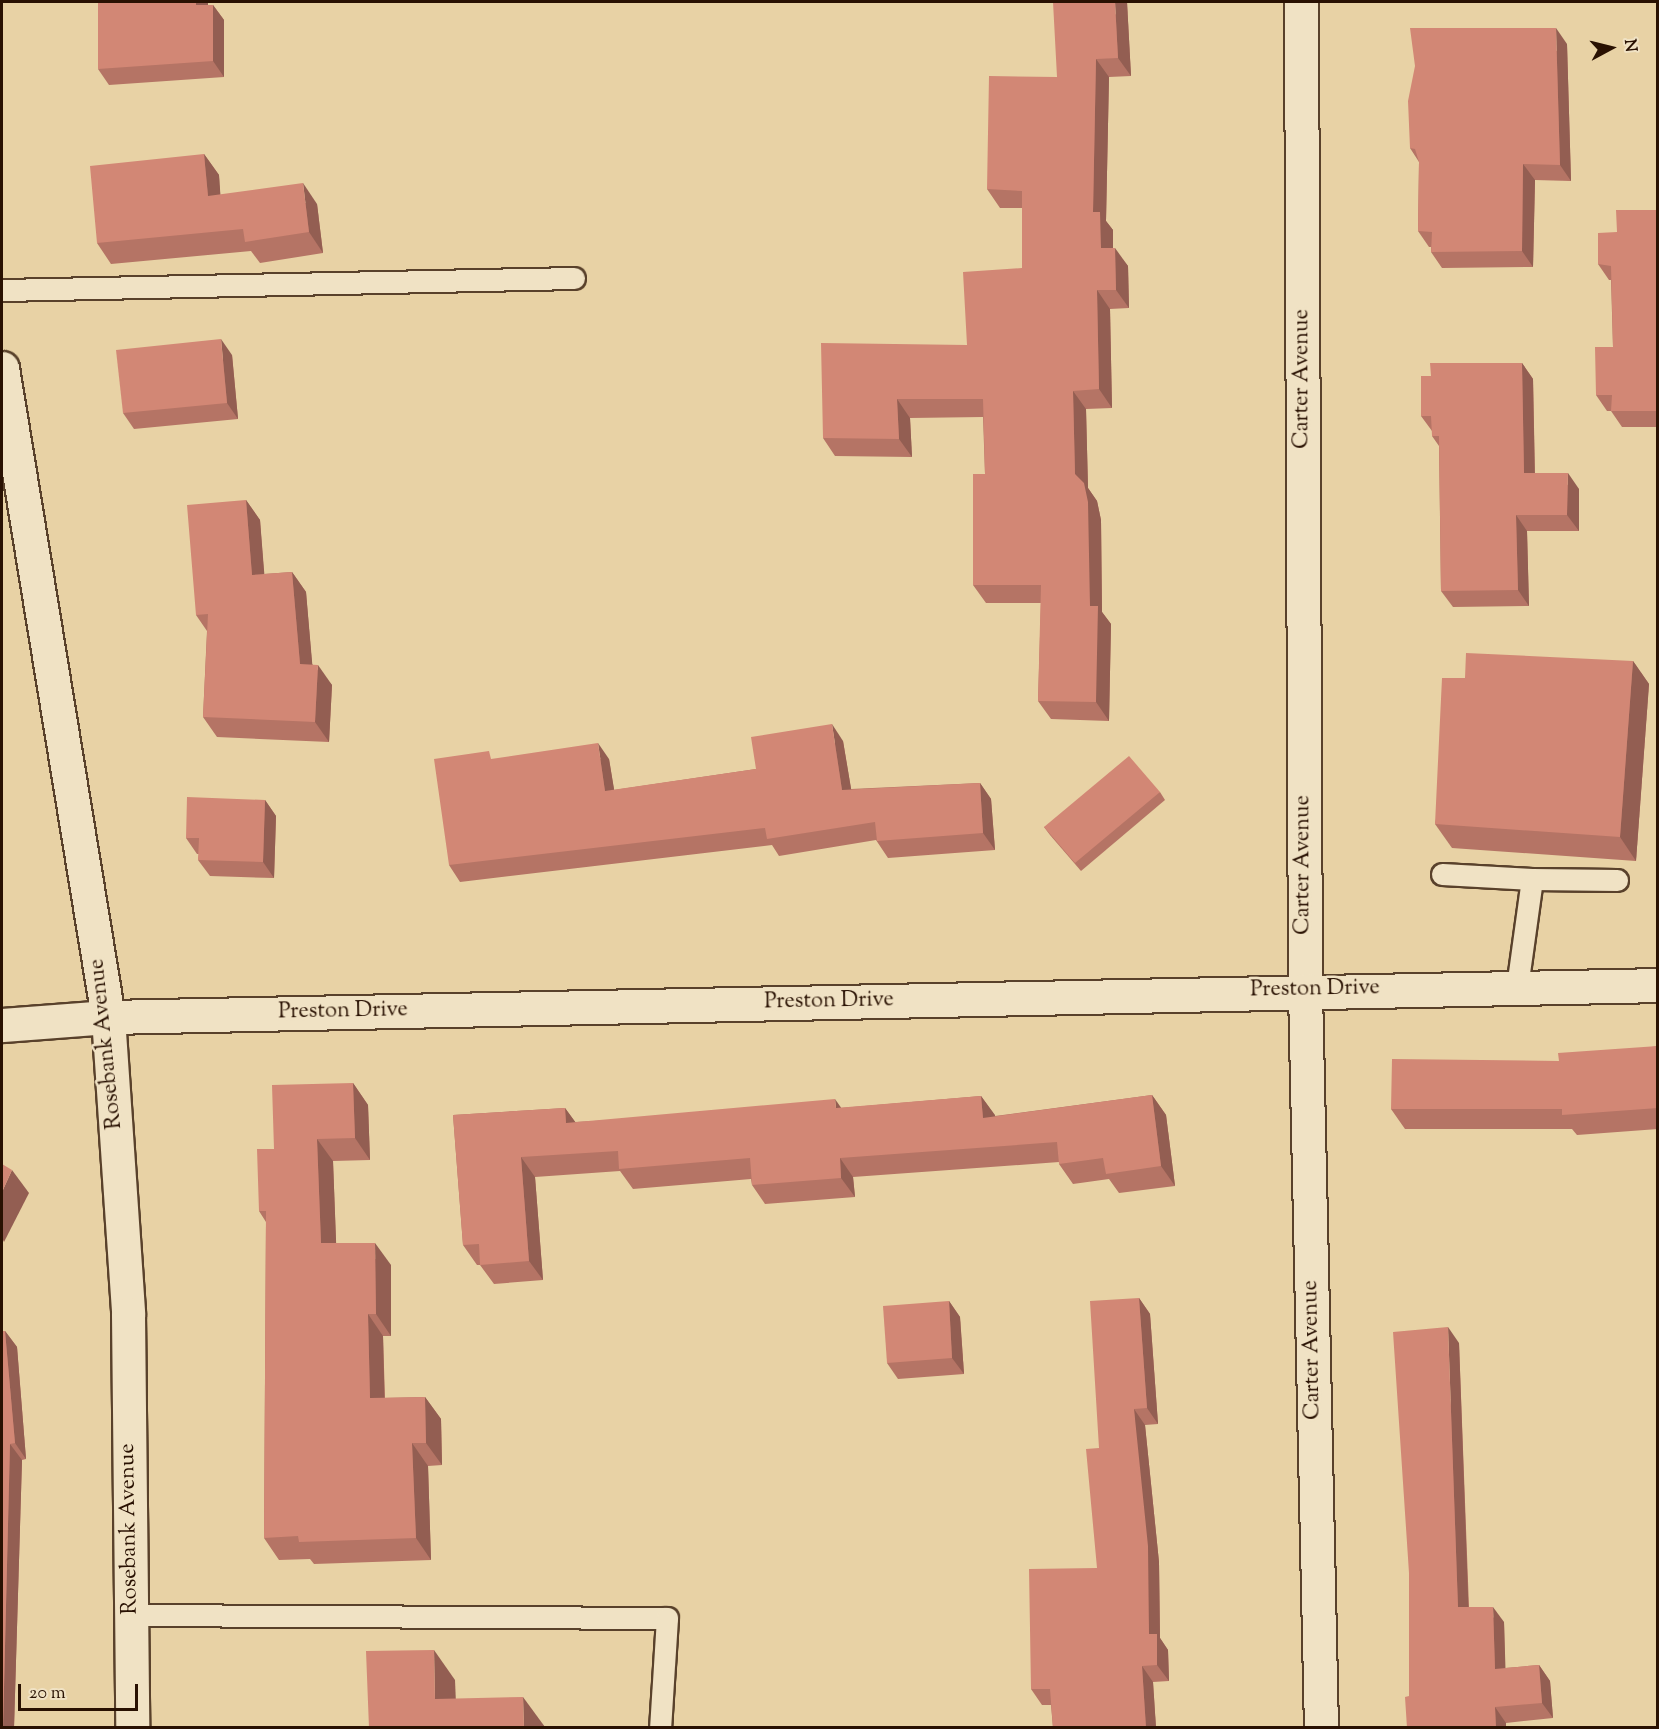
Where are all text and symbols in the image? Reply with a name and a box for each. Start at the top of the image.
north arrow [1581,18,1641,78]
text: N [1617,38,1642,53]
street label: Carter Avenue [1290,309,1316,449]
street label: Carter Avenue [1291,795,1317,935]
street label: Rosebank Avenue [85,957,129,1131]
street label: Preston Drive [1250,976,1380,1004]
street label: Preston Drive [764,988,894,1016]
street label: Preston Drive [278,998,408,1026]
street label: Carter Avenue [1299,1280,1327,1420]
street label: Rosebank Avenue [115,1443,145,1615]
scale bar [21,1672,141,1710]
text: 20 m [29,1681,66,1707]

